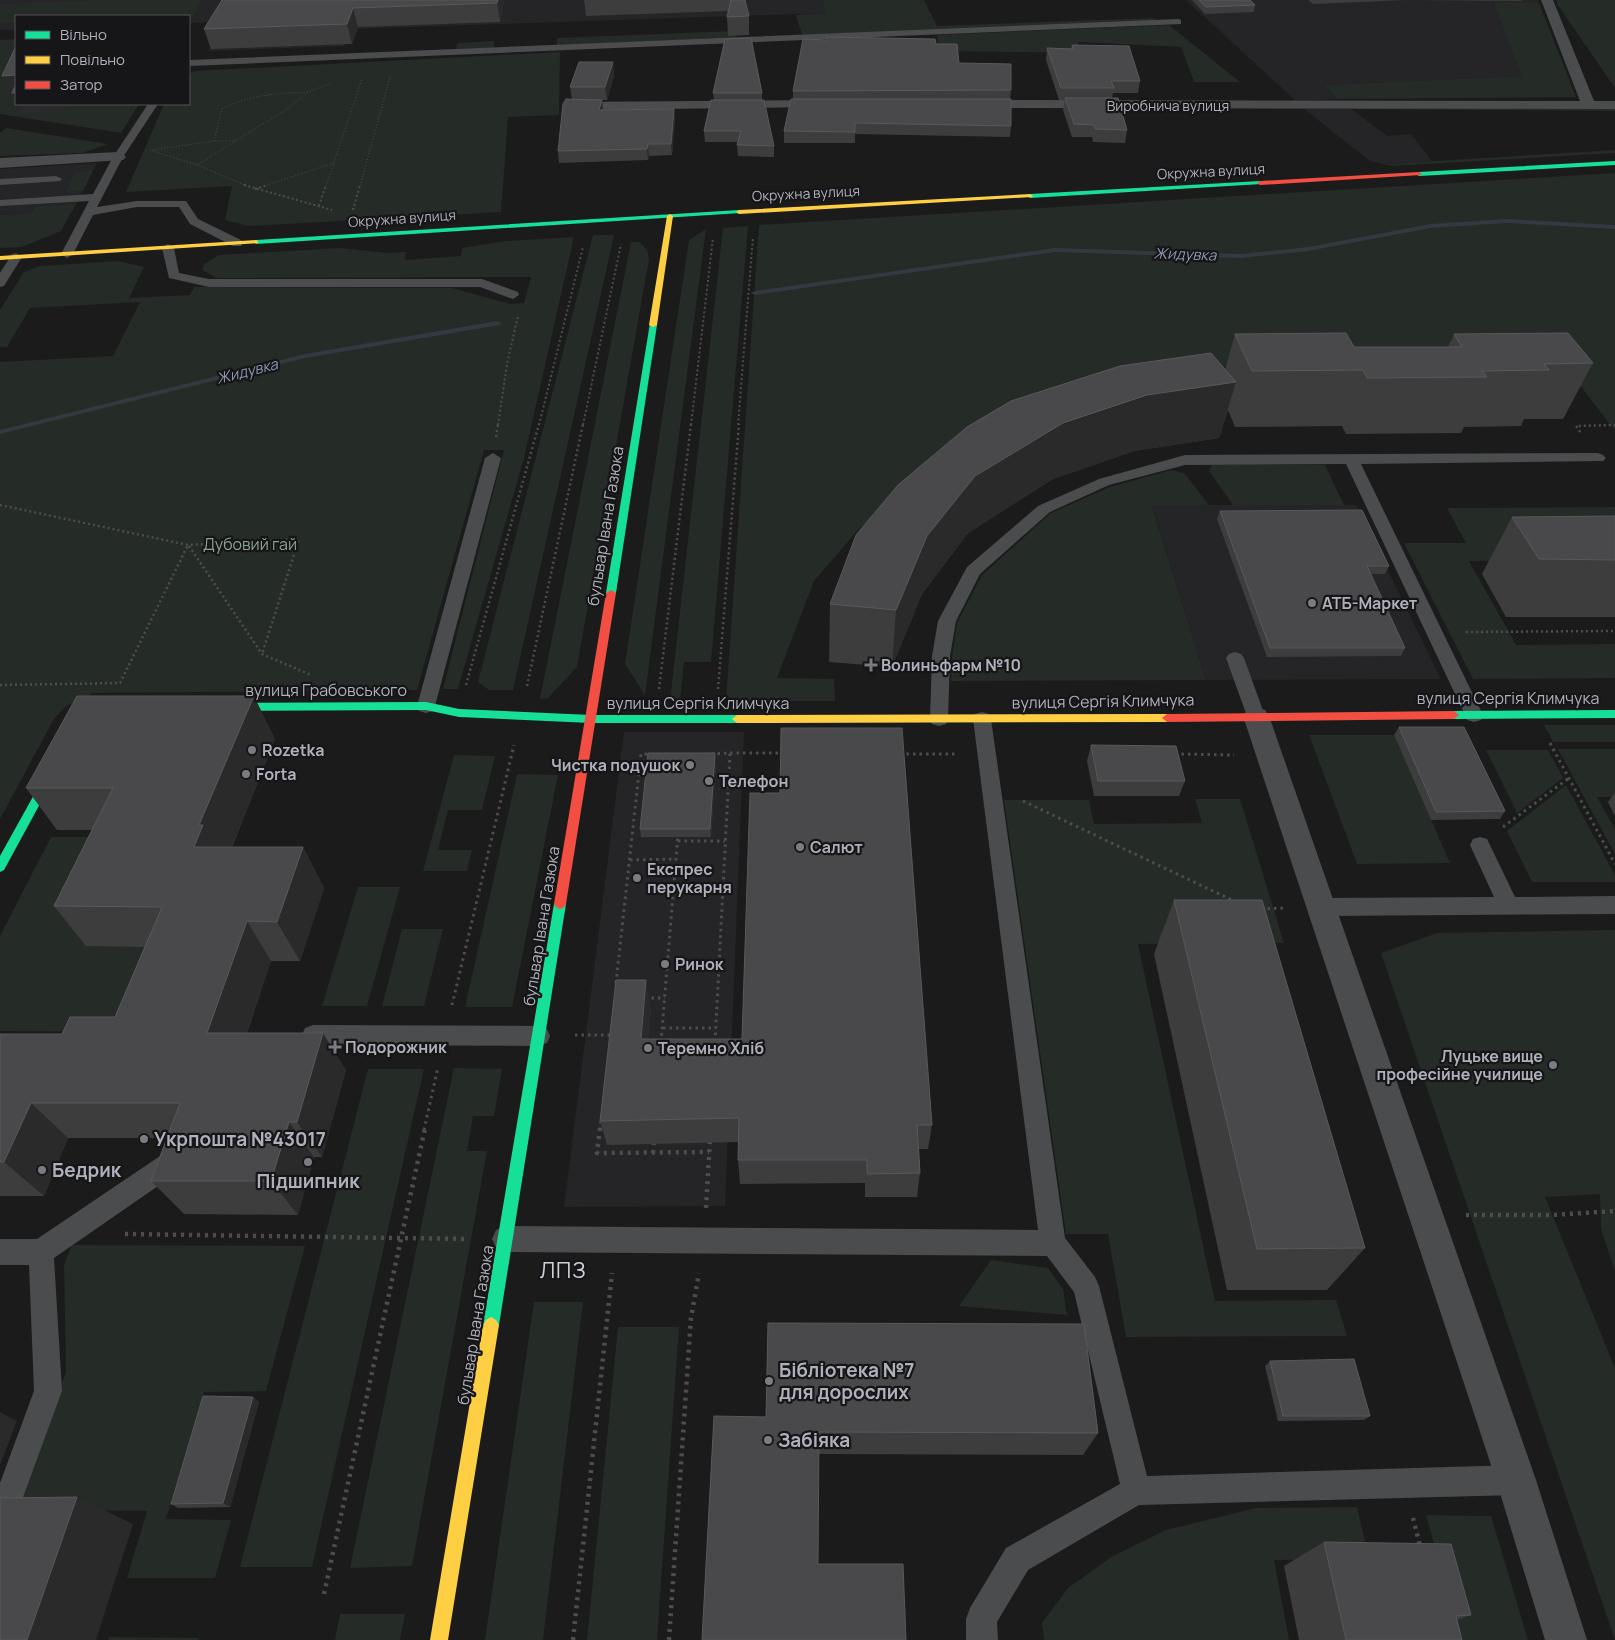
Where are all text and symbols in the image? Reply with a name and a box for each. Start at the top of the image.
legend [15,15,190,105]
text: Вільно [60,24,107,45]
text: Повільно [60,49,125,70]
text: Затор [60,74,103,95]
street label: Виробнича вулиця [1107,96,1229,115]
street label: Окружна вулиця [1157,159,1265,183]
street label: Окружна вулиця [752,181,860,205]
street label: Окружна вулиця [347,205,457,231]
water label: Жидувка [1153,242,1217,266]
water label: Жидувка [214,353,281,389]
street label: бульвар Івана Газюка [582,445,628,607]
park label: Дубовий гай [203,533,297,555]
place label: АТБ-Маркет [1322,592,1418,614]
marker: АТБ-Маркет [1306,597,1318,609]
place label: Волиньфарм №10 [881,654,1021,676]
marker: Волиньфарм №10 [865,659,877,671]
street label: вулиця Грабовського [245,679,407,701]
street label: вулиця Сергія Климчука [1417,687,1599,709]
street label: вулиця Сергія Климчука [1012,688,1194,714]
street label: вулиця Сергія Климчука [607,692,789,714]
place label: Rozetka [262,739,324,761]
marker: Rozetka [246,744,258,756]
place label: Чистка подушок [551,754,680,776]
marker: Чистка подушок [684,759,696,771]
place label: Forta [256,763,297,785]
marker: Forta [240,768,252,780]
place label: Телефон [719,770,788,792]
marker: Телефон [703,775,715,787]
place label: Салют [810,836,863,858]
marker: Салют [794,841,806,853]
street label: бульвар Івана Газюка [518,845,564,1007]
place label: Експрес перукарня [647,858,732,898]
marker: Експрес перукарня [631,872,643,884]
place label: Ринок [675,953,724,975]
marker: Ринок [659,958,671,970]
place label: Подорожник [345,1036,447,1058]
place label: Теремно Хліб [658,1037,764,1059]
marker: Подорожник [329,1041,341,1053]
marker: Теремно Хліб [642,1042,654,1054]
place label: Луцьке вище професійне училище [1376,1045,1543,1085]
marker: Луцьке вище професійне училище [1547,1059,1559,1071]
place label: Укрпошта №43017 [154,1126,326,1152]
marker: Укрпошта №43017 [138,1133,150,1145]
marker: Підшипник [302,1156,314,1168]
place label: Бедрик [52,1157,122,1183]
marker: Бедрик [36,1164,48,1176]
place label: Підшипник [257,1168,360,1194]
street label: бульвар Івана Газюка [452,1244,498,1406]
district label: ЛПЗ [540,1255,586,1285]
place label: Бібліотека №7 для дорослих [779,1357,914,1405]
marker: Бібліотека №7 для дорослих [763,1375,775,1387]
place label: Забіяка [778,1427,850,1453]
marker: Забіяка [762,1434,774,1446]

